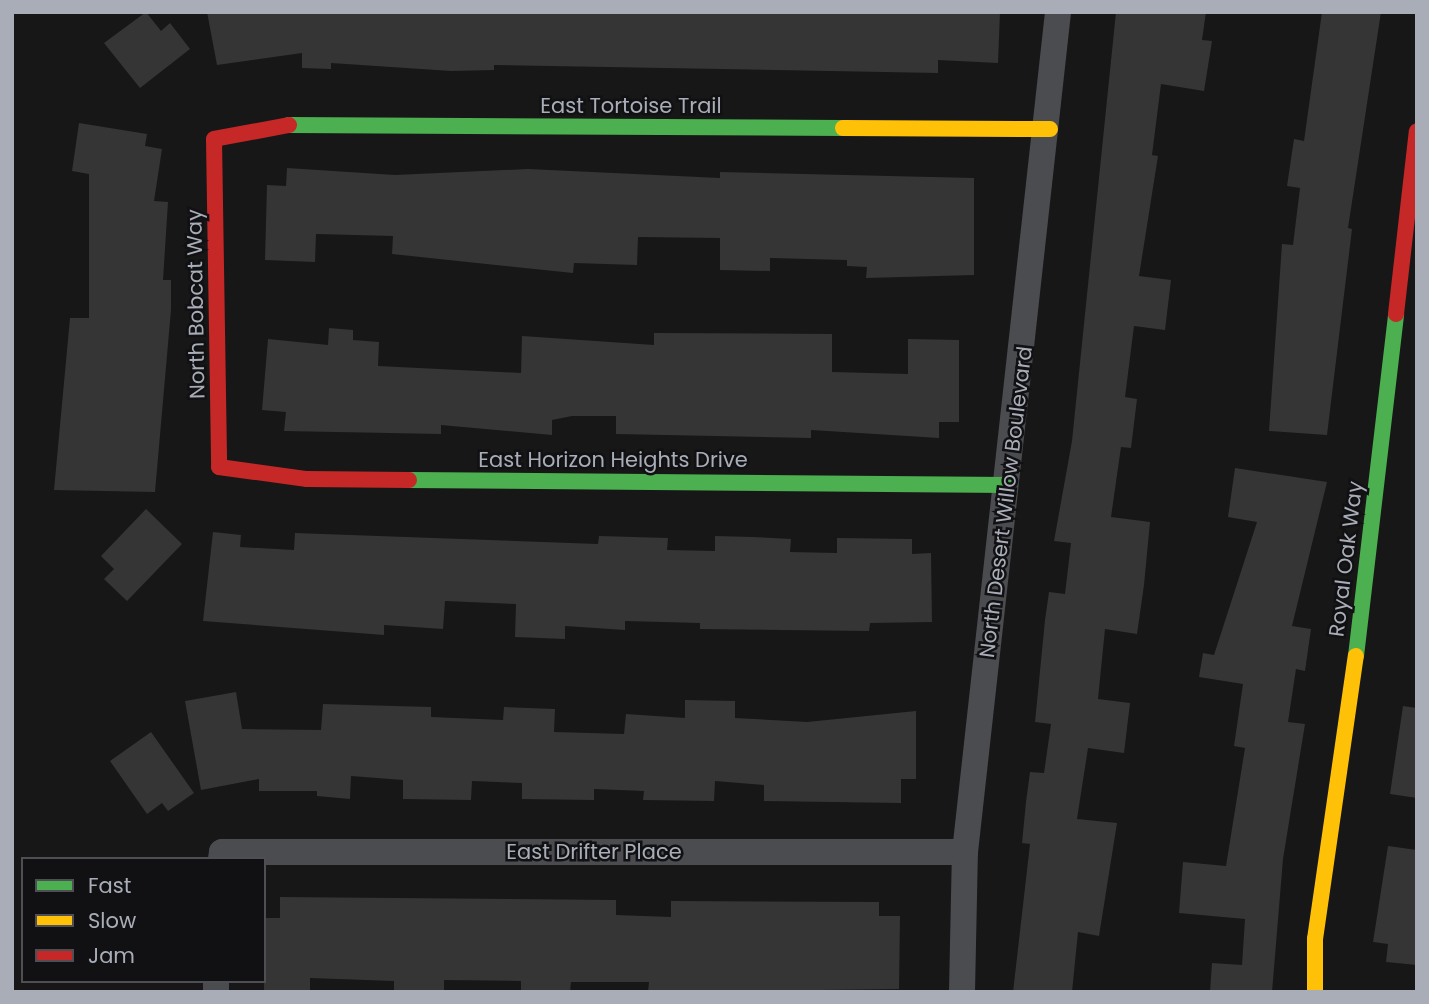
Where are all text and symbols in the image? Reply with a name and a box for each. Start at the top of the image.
street label: East Tortoise Trail [540,93,722,119]
street label: North Bobcat Way [182,209,210,399]
street label: North Desert Willow Boulevard [974,345,1038,659]
street label: East Horizon Heights Drive [478,447,748,473]
street label: Royal Oak Way [1324,480,1368,638]
street label: East Drifter Place [506,839,682,865]
legend [21,857,266,983]
text: Fast [88,871,131,900]
text: Slow [88,906,136,935]
text: Jam [88,941,135,970]

